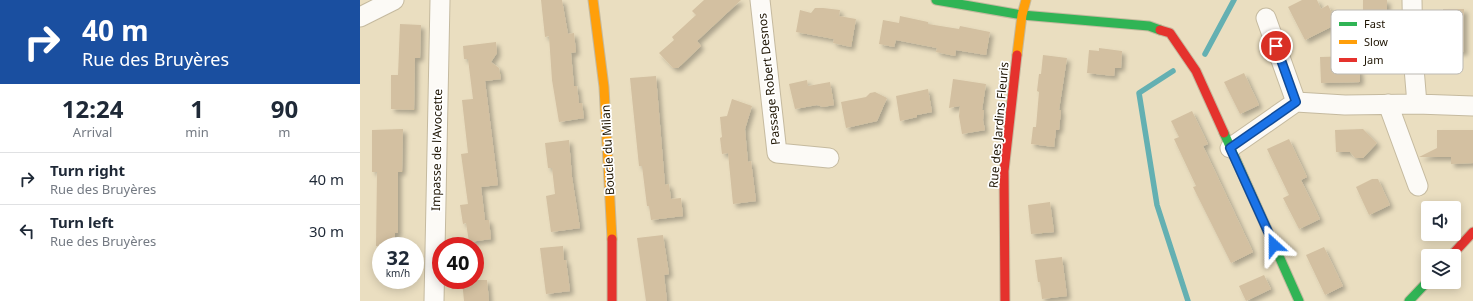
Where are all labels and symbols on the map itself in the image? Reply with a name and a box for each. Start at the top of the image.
legend [1331,10,1463,74]
street label: Passage Robert Desnos [753,12,784,146]
text: Fast [1364,16,1385,31]
pin [1259,29,1293,63]
text: Slow [1364,34,1388,49]
text: Jam [1363,52,1383,67]
street label: Rue des Jardins Fleuris [985,61,1013,189]
street label: Impasse de l'Avocette [427,89,446,211]
street label: Boucle du Milan [597,104,618,196]
position arrow [1253,224,1295,266]
speed limit sign: 40 [432,237,484,289]

